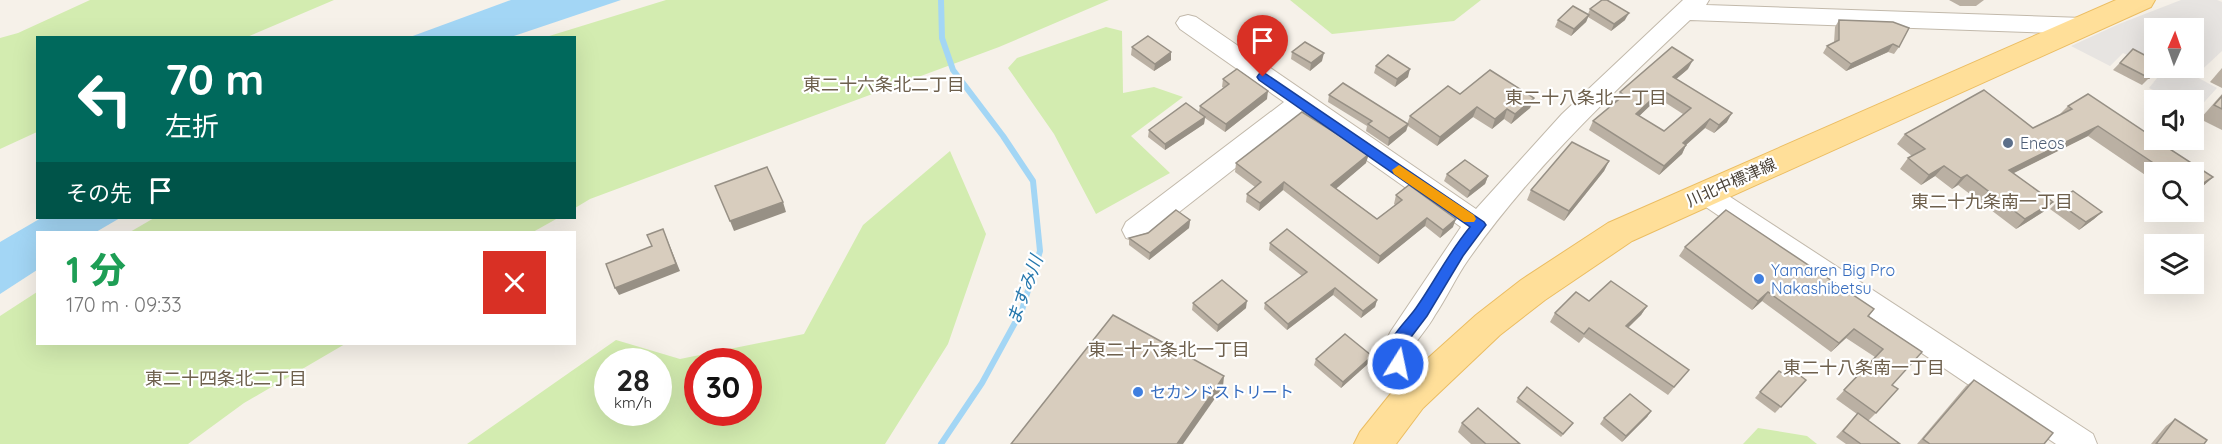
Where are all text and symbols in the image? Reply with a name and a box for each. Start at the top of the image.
pin [1237,15,1288,77]
north arrow [2144,18,2204,78]
map controls [2144,18,2204,294]
icon: arrive [1246,24,1279,57]
text: 70 m [165,53,264,106]
icon: left [66,60,144,138]
district label: 東二十六条北二丁目 [803,73,965,96]
district label: 東二十八条北一丁目 [1505,86,1667,109]
button: sound [2144,90,2204,150]
text: 左折 [165,109,219,143]
place label: Eneos [2020,133,2065,153]
marker: Eneos [2001,136,2015,150]
street label: 川北中標津線 [1683,153,1779,211]
button: search [2144,162,2204,222]
icon: arrive [144,174,177,207]
text: その先 [66,179,132,207]
district label: 東二十九条南一丁目 [1911,190,2073,213]
button: layers [2144,234,2204,294]
text: 1 分 [66,247,126,292]
water label: ますみ川 [1001,250,1048,328]
button: close [483,251,546,314]
place label: Yamaren Big Pro Nakashibetsu [1771,260,1895,298]
marker: Yamaren Big Pro Nakashibetsu [1752,272,1766,286]
text: 170 m · 09:33 [66,292,182,317]
position arrow [1366,332,1430,396]
district label: 東二十六条北一丁目 [1088,338,1250,361]
speed limit sign: 30 [684,348,762,426]
district label: 東二十八条南一丁目 [1783,356,1945,379]
text: 28 [616,361,650,399]
district label: 東二十四条北二丁目 [145,367,307,390]
place label: セカンドストリート [1150,382,1294,402]
marker: セカンドストリート [1131,385,1145,399]
text: km/h [614,393,652,412]

